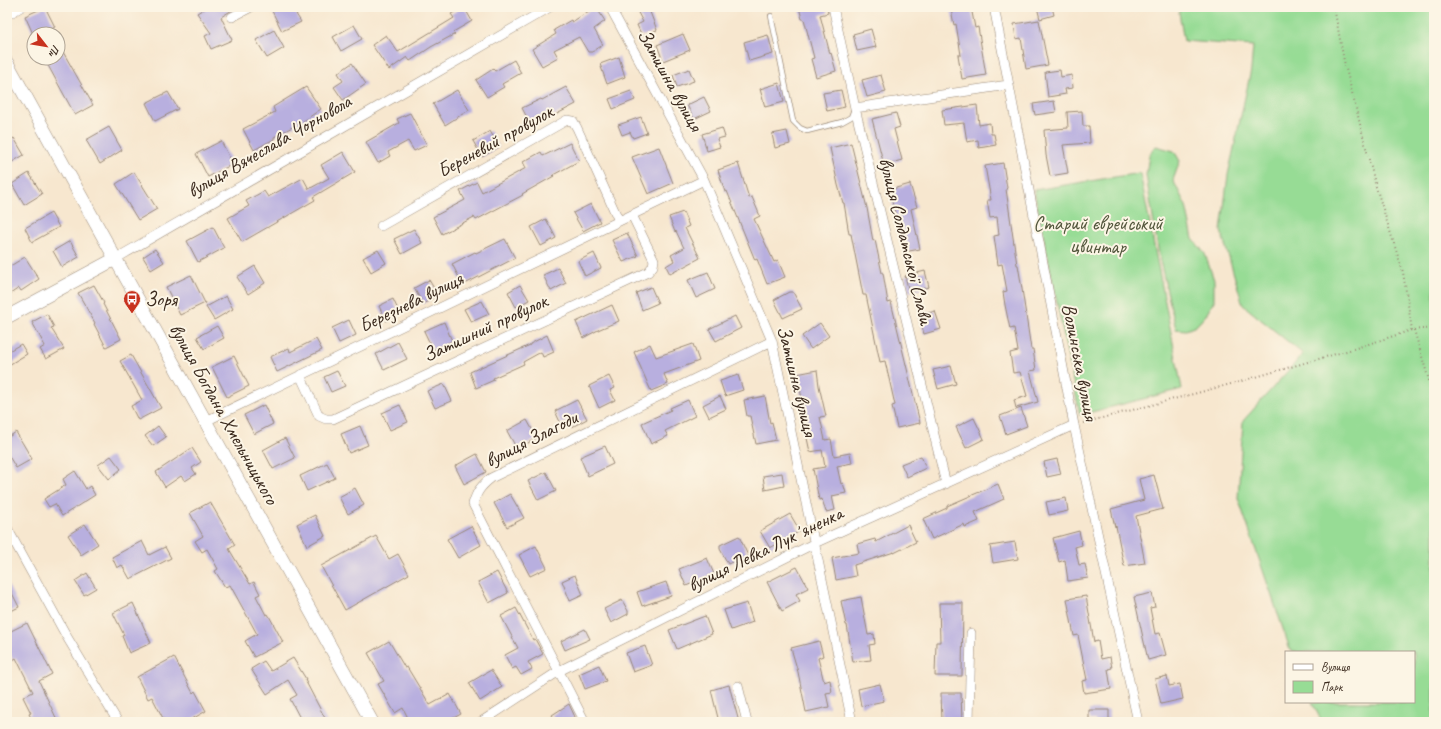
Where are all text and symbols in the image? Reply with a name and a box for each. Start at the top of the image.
street label: Затишна вулиця [632,24,709,137]
north arrow [26,26,66,66]
text: Пн [45,43,64,61]
street label: вулиця Вячеслава Чорновола [182,88,357,203]
street label: Береневий провулок [433,98,559,183]
street label: вулиця Солдатської Слави [873,155,939,328]
park label: Старий єврейський цвинтар [1033,211,1164,259]
street label: Березнева вулиця [355,266,468,338]
place label: Зоря [145,287,179,312]
street label: Затишний провулок [419,288,553,368]
bus stop icon: Зоря [122,289,142,314]
street label: Волинська вулиця [1056,301,1104,425]
street label: вулиця Богдана Хмельницького [164,319,285,510]
street label: Затишна вулиця [771,323,823,441]
street label: вулиця Злагоди [481,404,583,473]
street label: вулиця Левка Лукʼяненка [683,500,848,597]
legend [1285,651,1415,703]
text: Вулиця [1321,659,1350,675]
text: Парк [1321,679,1344,695]

